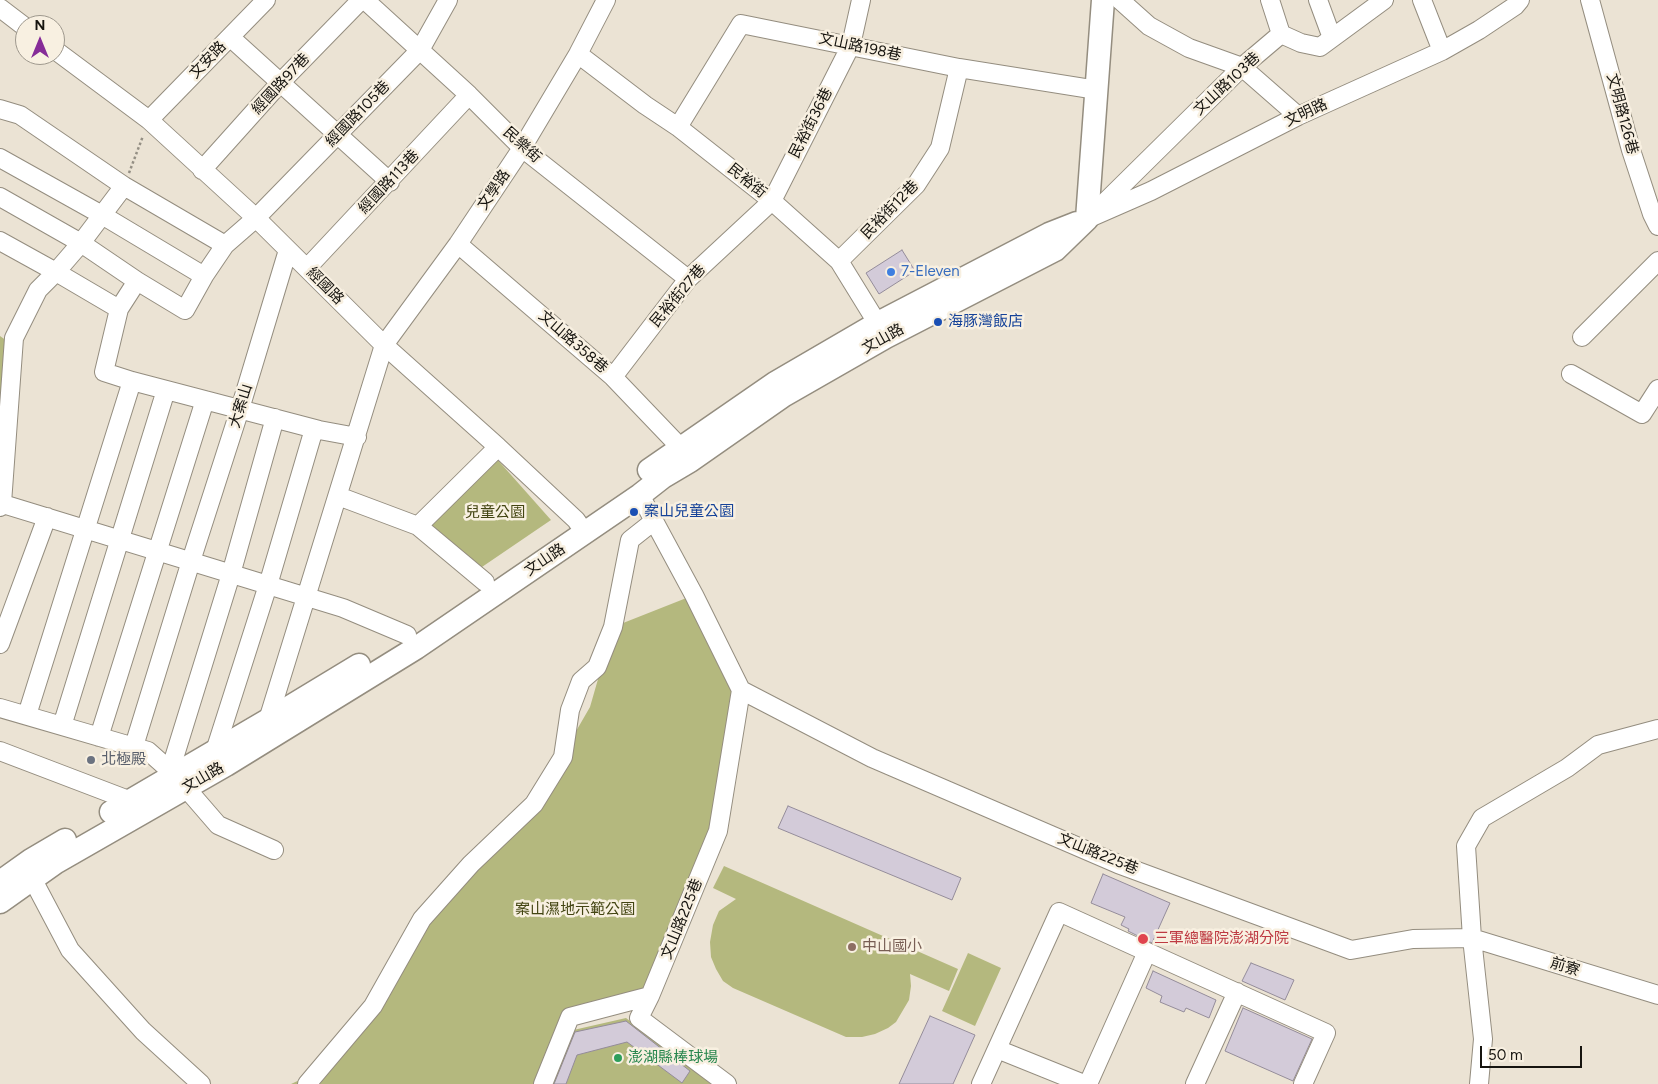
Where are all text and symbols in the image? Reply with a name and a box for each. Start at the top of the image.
north arrow [15,15,65,65]
text: N [35,17,45,34]
street label: 文山路198巷 [817,29,903,65]
street label: 文安路 [186,38,230,82]
street label: 文山路103巷 [1190,49,1264,119]
street label: 經國路97巷 [248,50,314,118]
street label: 文明路126巷 [1603,72,1641,156]
street label: 經國路105巷 [322,77,394,151]
street label: 民裕街36巷 [786,85,836,161]
street label: 文明路 [1282,95,1330,131]
street label: 民樂街 [499,123,545,167]
street label: 經國路113巷 [355,146,423,218]
street label: 民裕街 [724,160,770,202]
street label: 文學路 [474,166,514,214]
street label: 民裕街12巷 [858,177,922,243]
street label: 民裕街27巷 [647,261,709,331]
place label: 7-Eleven [901,263,960,281]
street label: 經國路 [303,264,347,308]
marker: 7-Eleven [885,266,897,278]
street label: 文山路358巷 [535,307,611,377]
place label: 海豚灣飯店 [948,313,1023,331]
marker: 海豚灣飯店 [932,316,944,328]
street label: 文山路 [859,320,907,358]
street label: 大案山 [226,382,256,430]
place label: 案山兒童公園 [644,503,734,521]
park label: 兒童公園 [465,504,525,522]
marker: 案山兒童公園 [628,506,640,518]
street label: 文山路 [521,540,569,580]
place label: 北極殿 [101,751,146,769]
marker: 北極殿 [85,754,97,766]
street label: 文山路 [179,759,227,797]
street label: 文山路225巷 [1055,830,1141,878]
street label: 文山路225巷 [658,876,706,962]
park label: 案山濕地示範公園 [515,901,635,919]
place label: 三軍總醫院澎湖分院 [1154,930,1289,948]
marker: 三軍總醫院澎湖分院 [1136,932,1150,946]
place label: 中山國小 [862,938,922,956]
marker: 中山國小 [846,941,858,953]
street label: 前寮 [1548,954,1582,980]
scale bar [1483,1036,1586,1068]
text: 50 m [1488,1046,1523,1064]
place label: 澎湖縣棒球場 [628,1049,718,1067]
marker: 澎湖縣棒球場 [612,1052,624,1064]

